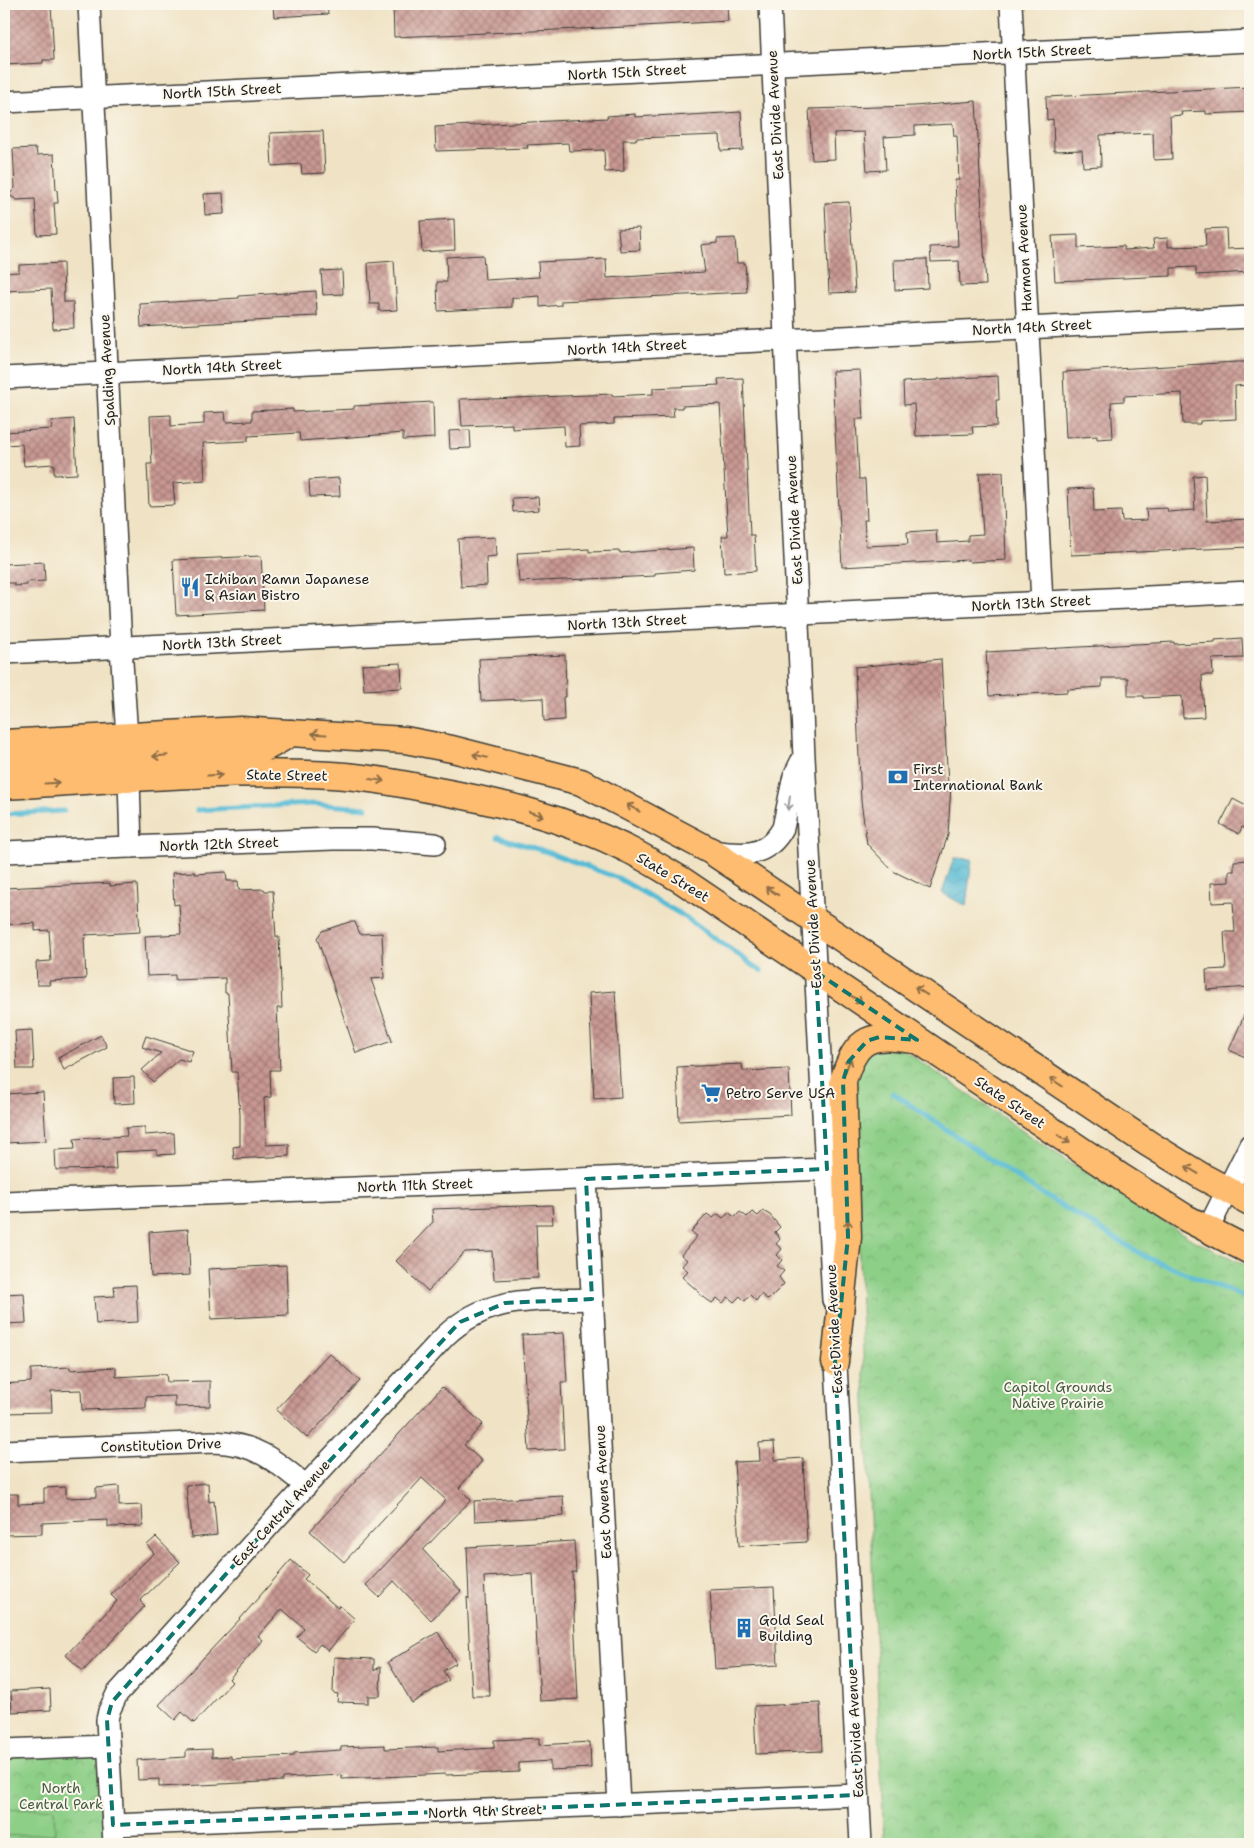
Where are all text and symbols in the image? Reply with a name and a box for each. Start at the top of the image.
street label: North 15th Street [972,40,1092,64]
street label: East Divide Avenue [763,50,787,180]
street label: North 15th Street [567,60,687,84]
street label: North 15th Street [162,79,282,103]
street label: Harmon Avenue [1012,204,1036,312]
street label: Spalding Avenue [95,314,119,426]
street label: North 14th Street [972,315,1092,339]
street label: North 14th Street [567,335,687,359]
street label: North 14th Street [162,355,282,379]
street label: East Divide Avenue [782,455,806,585]
place label: Ichiban Ramn Japanese & Asian Bistro [205,570,370,604]
restaurant icon: Ichiban Ramn Japanese & Asian Bistro [179,576,201,598]
street label: North 13th Street [971,591,1091,615]
street label: North 13th Street [567,610,687,634]
street label: North 13th Street [162,630,282,654]
one-way arrow [312,730,328,739]
one-way arrow [152,751,168,761]
one-way arrow [472,751,488,760]
place label: First International Bank [913,760,1043,794]
street label: State Street [246,765,328,785]
bank icon: First International Bank [887,766,909,788]
one-way arrow [206,771,222,780]
one-way arrow [369,775,385,785]
one-way arrow [44,779,60,788]
one-way arrow [783,794,793,810]
one-way arrow [625,803,640,813]
one-way arrow [527,809,543,819]
street label: North 12th Street [159,833,279,855]
street label: State Street [633,848,713,906]
street label: East Divide Avenue [801,859,825,989]
one-way arrow [766,886,780,896]
one-way arrow [914,986,928,996]
one-way arrow [849,994,863,1004]
one-way arrow [844,1058,854,1073]
street label: State Street [971,1072,1049,1132]
one-way arrow [1049,1077,1063,1087]
supermarket icon: Petro Serve USA [700,1082,722,1104]
place label: Petro Serve USA [726,1084,835,1102]
one-way arrow [1057,1134,1071,1144]
one-way arrow [1186,1165,1200,1175]
street label: North 11th Street [357,1174,473,1196]
one-way arrow [843,1219,852,1235]
street label: East Divide Avenue [822,1264,846,1394]
park label: Capitol Grounds Native Prairie [1003,1378,1113,1412]
street label: East Owens Avenue [590,1424,616,1560]
street label: Constitution Drive [100,1434,222,1456]
street label: East Central Avenue [228,1456,334,1570]
place label: Gold Seal Building [759,1611,825,1645]
building icon: Gold Seal Building [733,1617,755,1639]
street label: East Divide Avenue [843,1668,867,1798]
park label: North Central Park [19,1779,103,1813]
street label: North 9th Street [427,1800,543,1822]

